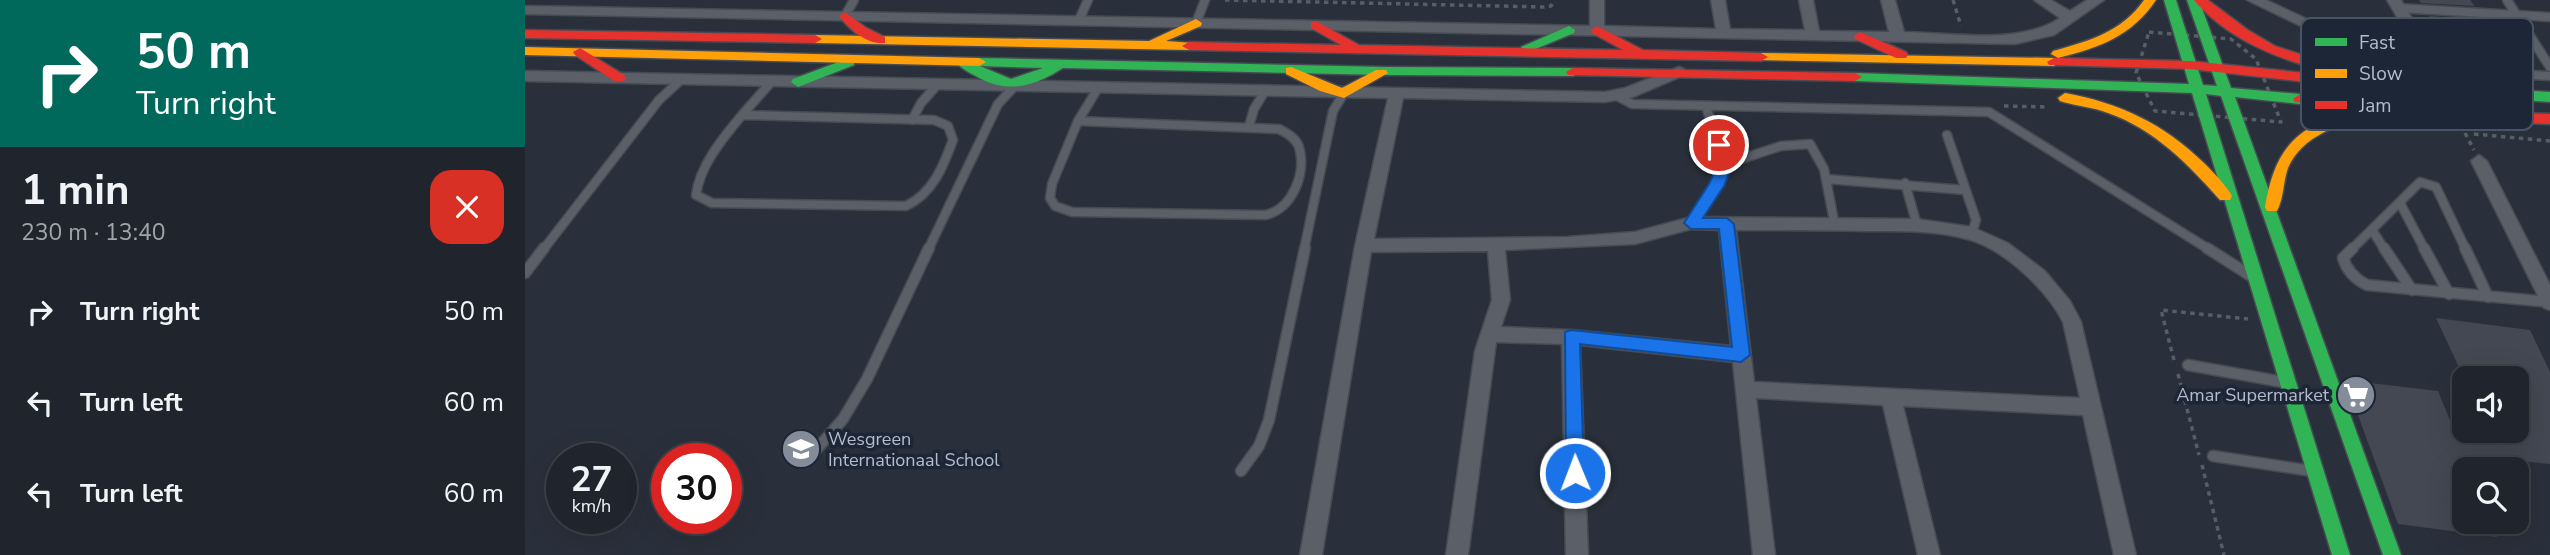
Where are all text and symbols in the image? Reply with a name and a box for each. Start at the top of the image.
text: 50 m [136,18,251,85]
legend [2301,18,2533,130]
icon: right [21,28,112,119]
text: Fast [2359,30,2395,56]
text: Slow [2359,61,2403,87]
text: Turn right [136,82,276,125]
text: Jam [2358,93,2392,119]
pin [1689,115,1749,175]
icon: arrive [1700,126,1738,164]
text: 1 min [21,162,130,219]
button: close [430,170,504,244]
text: 230 m · 13:40 [21,217,166,248]
icon: right [21,293,59,331]
text: Turn right [80,294,199,329]
text: 50 m [444,294,504,329]
map controls [2452,366,2529,534]
button: sound [2452,366,2529,443]
supermarket icon: Amar Supermarket [2335,374,2377,416]
place label: Amar Supermarket [2176,383,2330,407]
icon: left [21,384,59,422]
text: Turn left [80,385,183,420]
text: 60 m [444,385,504,420]
place label: Wesgreen Internationaal School [828,427,1000,472]
school or university icon: Wesgreen Internationaal School [780,428,822,470]
position arrow [1538,436,1612,510]
speed limit sign: 30 [651,443,742,534]
text: 27 [570,456,613,503]
button: search [2452,457,2529,534]
icon: left [21,475,59,513]
text: Turn left [80,476,183,511]
text: 60 m [444,476,504,511]
text: km/h [572,494,611,518]

